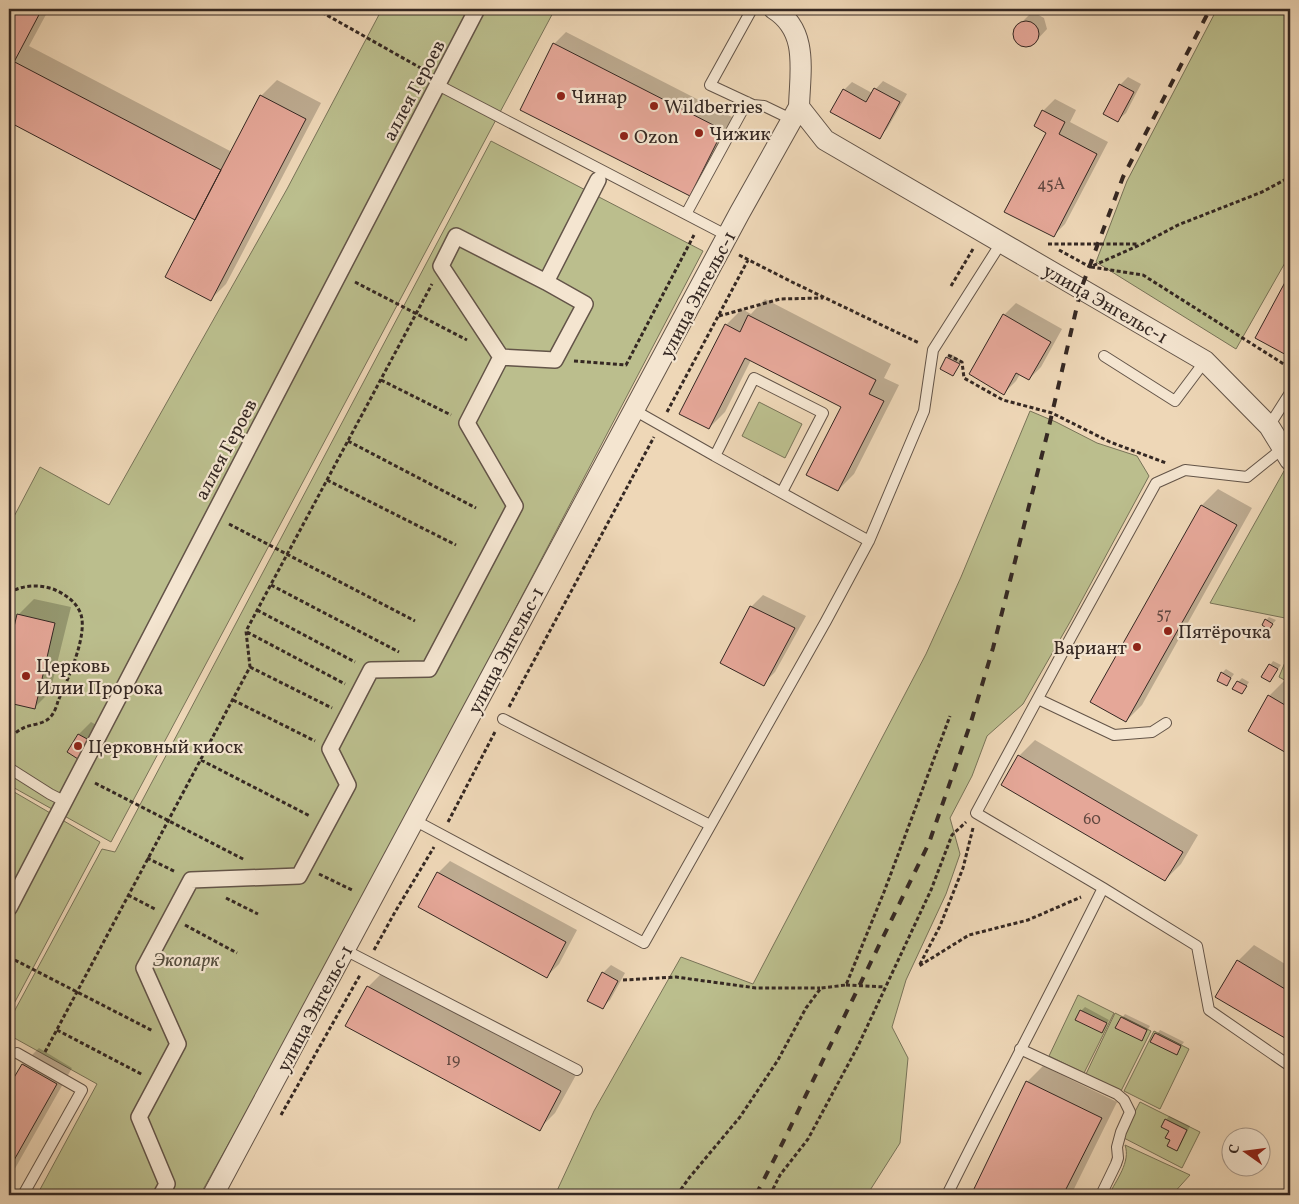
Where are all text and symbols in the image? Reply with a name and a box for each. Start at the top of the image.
street label: аллея Героев [377,36,452,146]
place label: Чинар [571,85,627,111]
marker: Чинар [555,90,567,102]
place label: Wildberries [664,95,763,121]
marker: Wildberries [648,100,660,112]
place label: Чижик [709,122,771,148]
place label: Ozon [634,125,679,151]
marker: Чижик [693,127,705,139]
marker: Ozon [618,130,630,142]
house number: 45А [1037,174,1065,196]
street label: улица Энгельс-1 [654,227,743,363]
street label: улица Энгельс-1 [1038,258,1172,351]
street label: аллея Героев [189,395,264,505]
street label: улица Энгельс-1 [462,583,551,719]
house number: 57 [1156,604,1172,626]
place label: Пятёрочка [1178,620,1271,646]
marker: Пятёрочка [1162,625,1174,637]
place label: Вариант [1053,636,1127,662]
marker: Вариант [1131,641,1143,653]
place label: Церковь Илии Пророка [36,654,163,702]
marker: Церковь Илии Пророка [20,670,32,682]
place label: Церковный киоск [88,735,243,761]
marker: Церковный киоск [72,740,84,752]
house number: 60 [1083,809,1101,831]
street label: улица Энгельс-1 [271,941,360,1077]
park label: Экопарк [153,948,220,974]
house number: 19 [446,1050,460,1072]
north arrow [1222,1126,1272,1176]
text: С [1225,1143,1245,1156]

